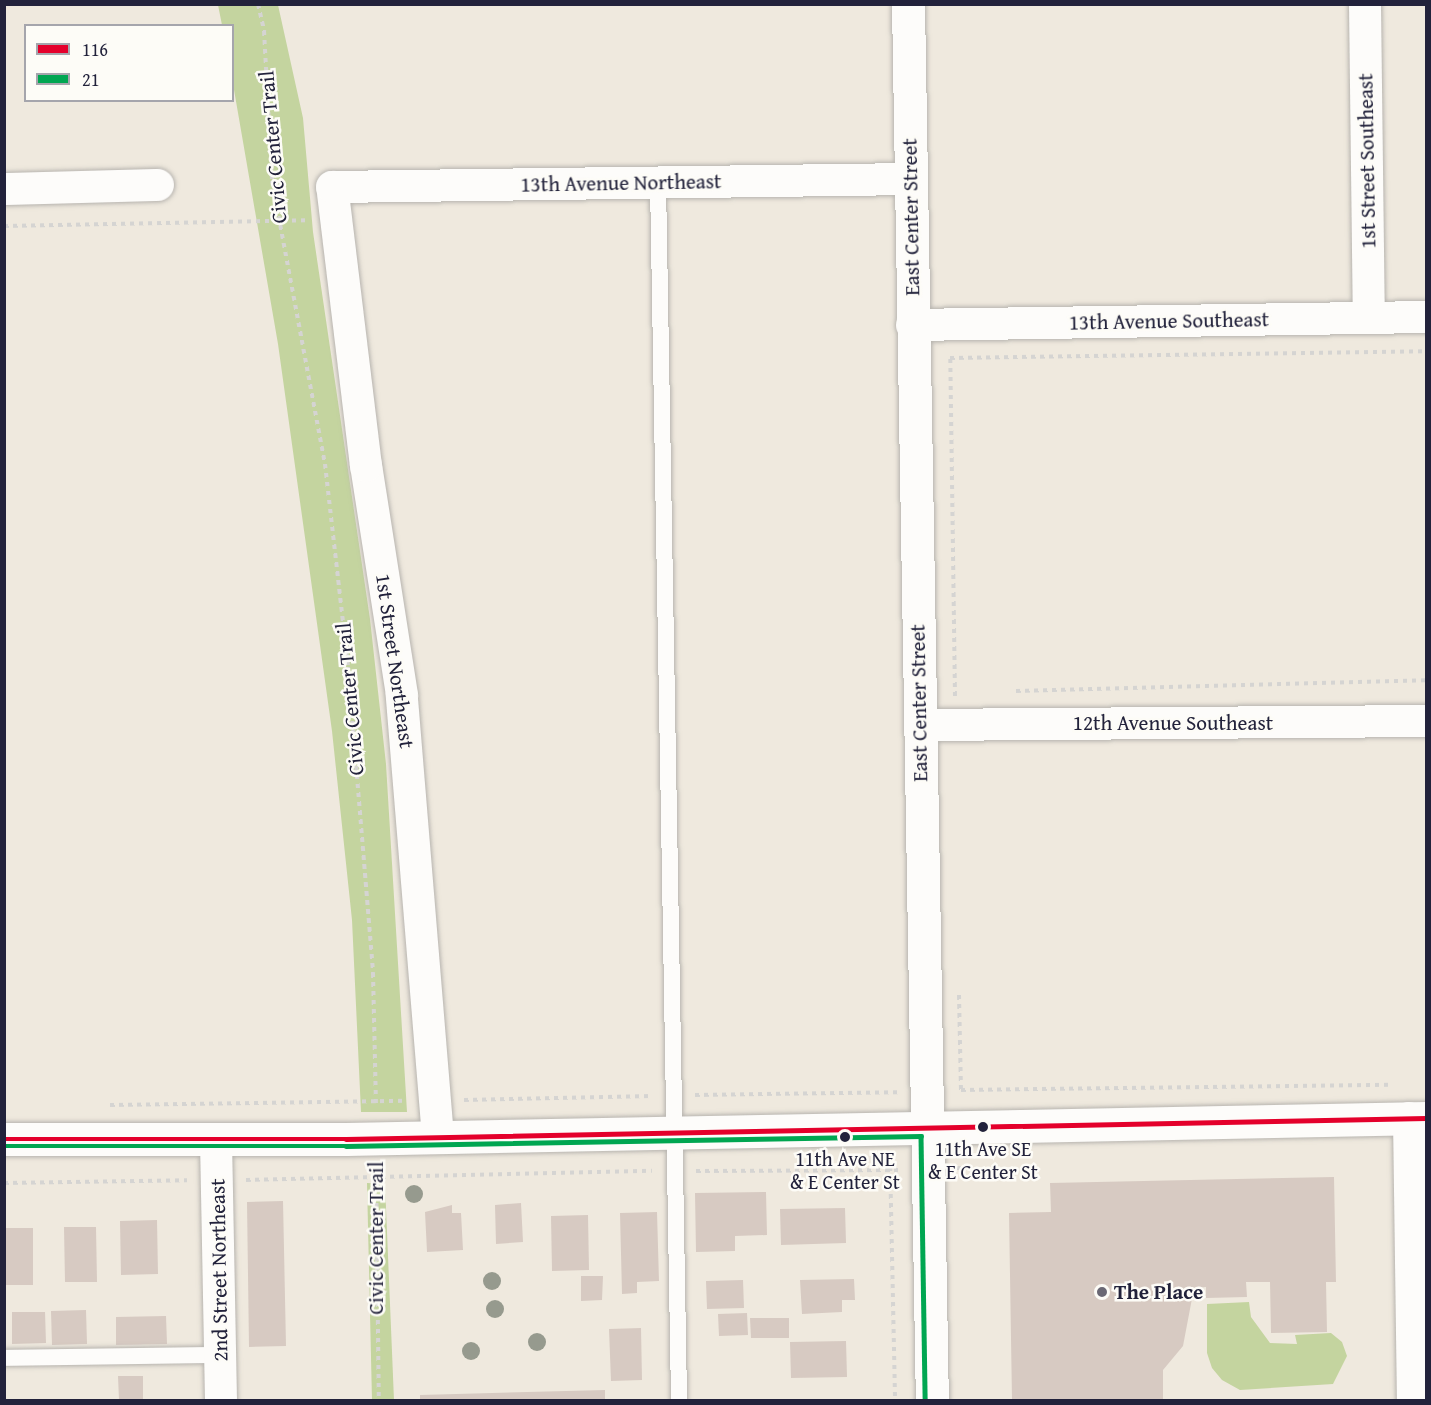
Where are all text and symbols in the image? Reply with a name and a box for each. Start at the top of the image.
legend [24,24,234,102]
text: 116 [82,36,108,63]
text: 21 [82,66,99,93]
street label: Civic Center Trail [254,70,292,224]
street label: 1st Street Southeast [1353,73,1381,249]
street label: East Center Street [897,138,925,296]
street label: 13th Avenue Northeast [520,169,722,197]
street label: 13th Avenue Southeast [1069,307,1269,335]
street label: 1st Street Northeast [370,572,420,750]
street label: Civic Center Trail [331,622,369,776]
street label: East Center Street [905,624,933,782]
street label: 12th Avenue Southeast [1073,710,1273,736]
marker: 11th Ave SE & E Center St [977,1121,989,1133]
marker: 11th Ave NE & E Center St [839,1131,851,1143]
place label: 11th Ave SE & E Center St [928,1136,1038,1183]
place label: 11th Ave NE & E Center St [790,1146,900,1193]
street label: Civic Center Trail [363,1161,389,1315]
street label: 2nd Street Northeast [205,1178,233,1362]
place label: The Place [1114,1279,1203,1305]
marker: The Place [1095,1285,1109,1299]

